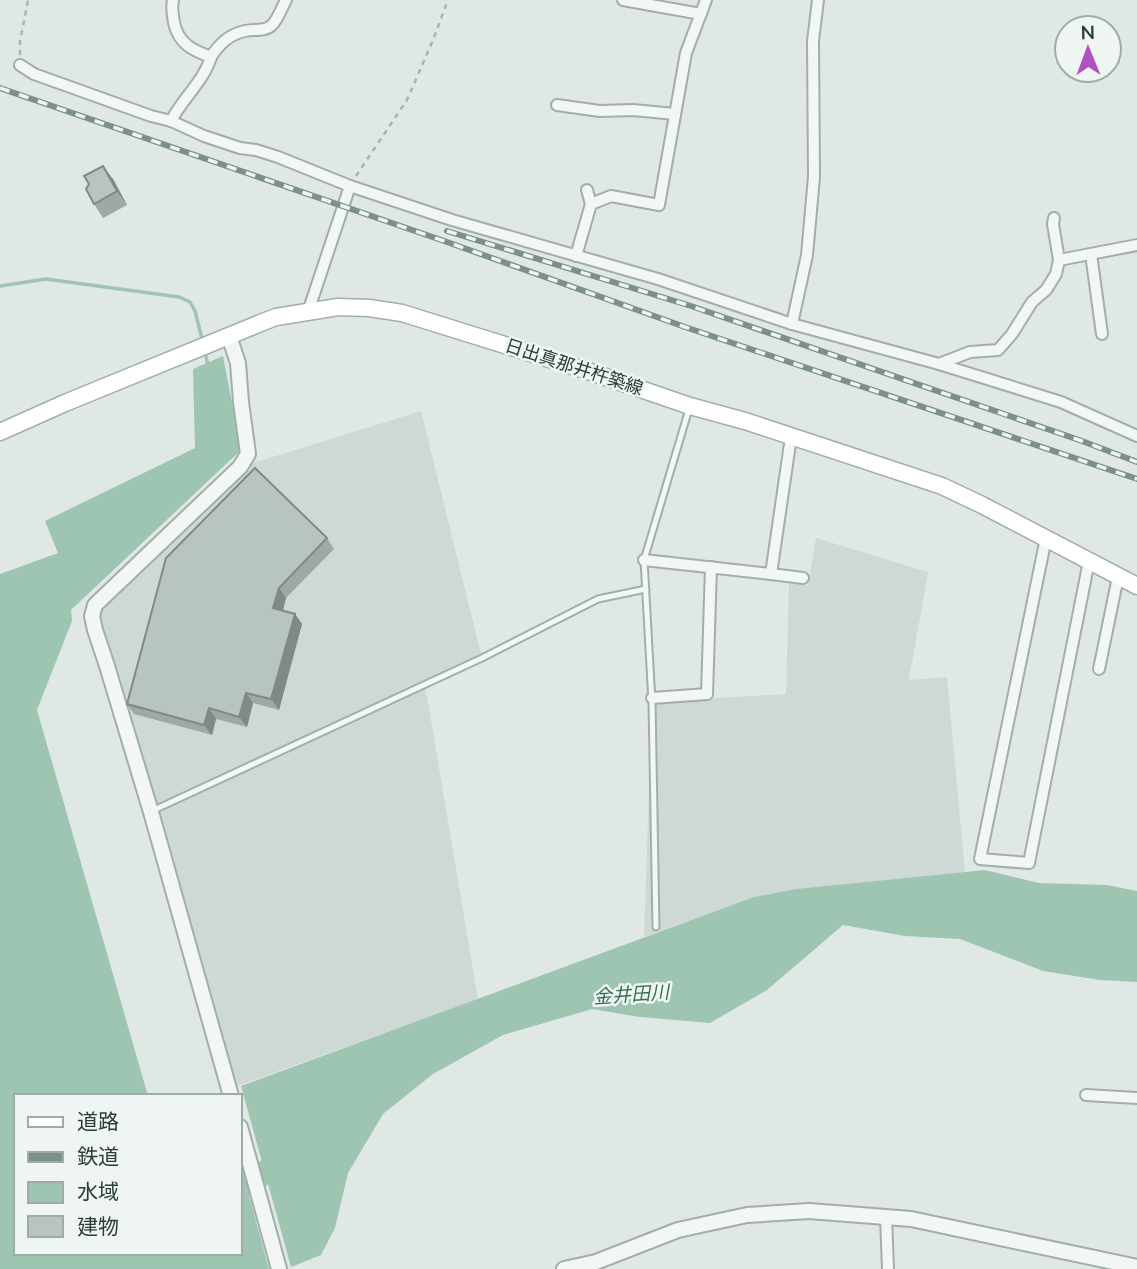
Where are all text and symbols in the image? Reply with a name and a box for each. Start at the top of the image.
north arrow [1053,14,1123,84]
text: N [1080,20,1095,44]
street label: 日出真那井杵築線 [502,333,646,400]
water label: 金井田川 [592,979,672,1009]
legend [14,1094,242,1255]
text: 道路 [77,1108,119,1134]
text: 鉄道 [77,1143,119,1169]
text: 水域 [77,1178,119,1204]
text: 建物 [77,1213,119,1239]

